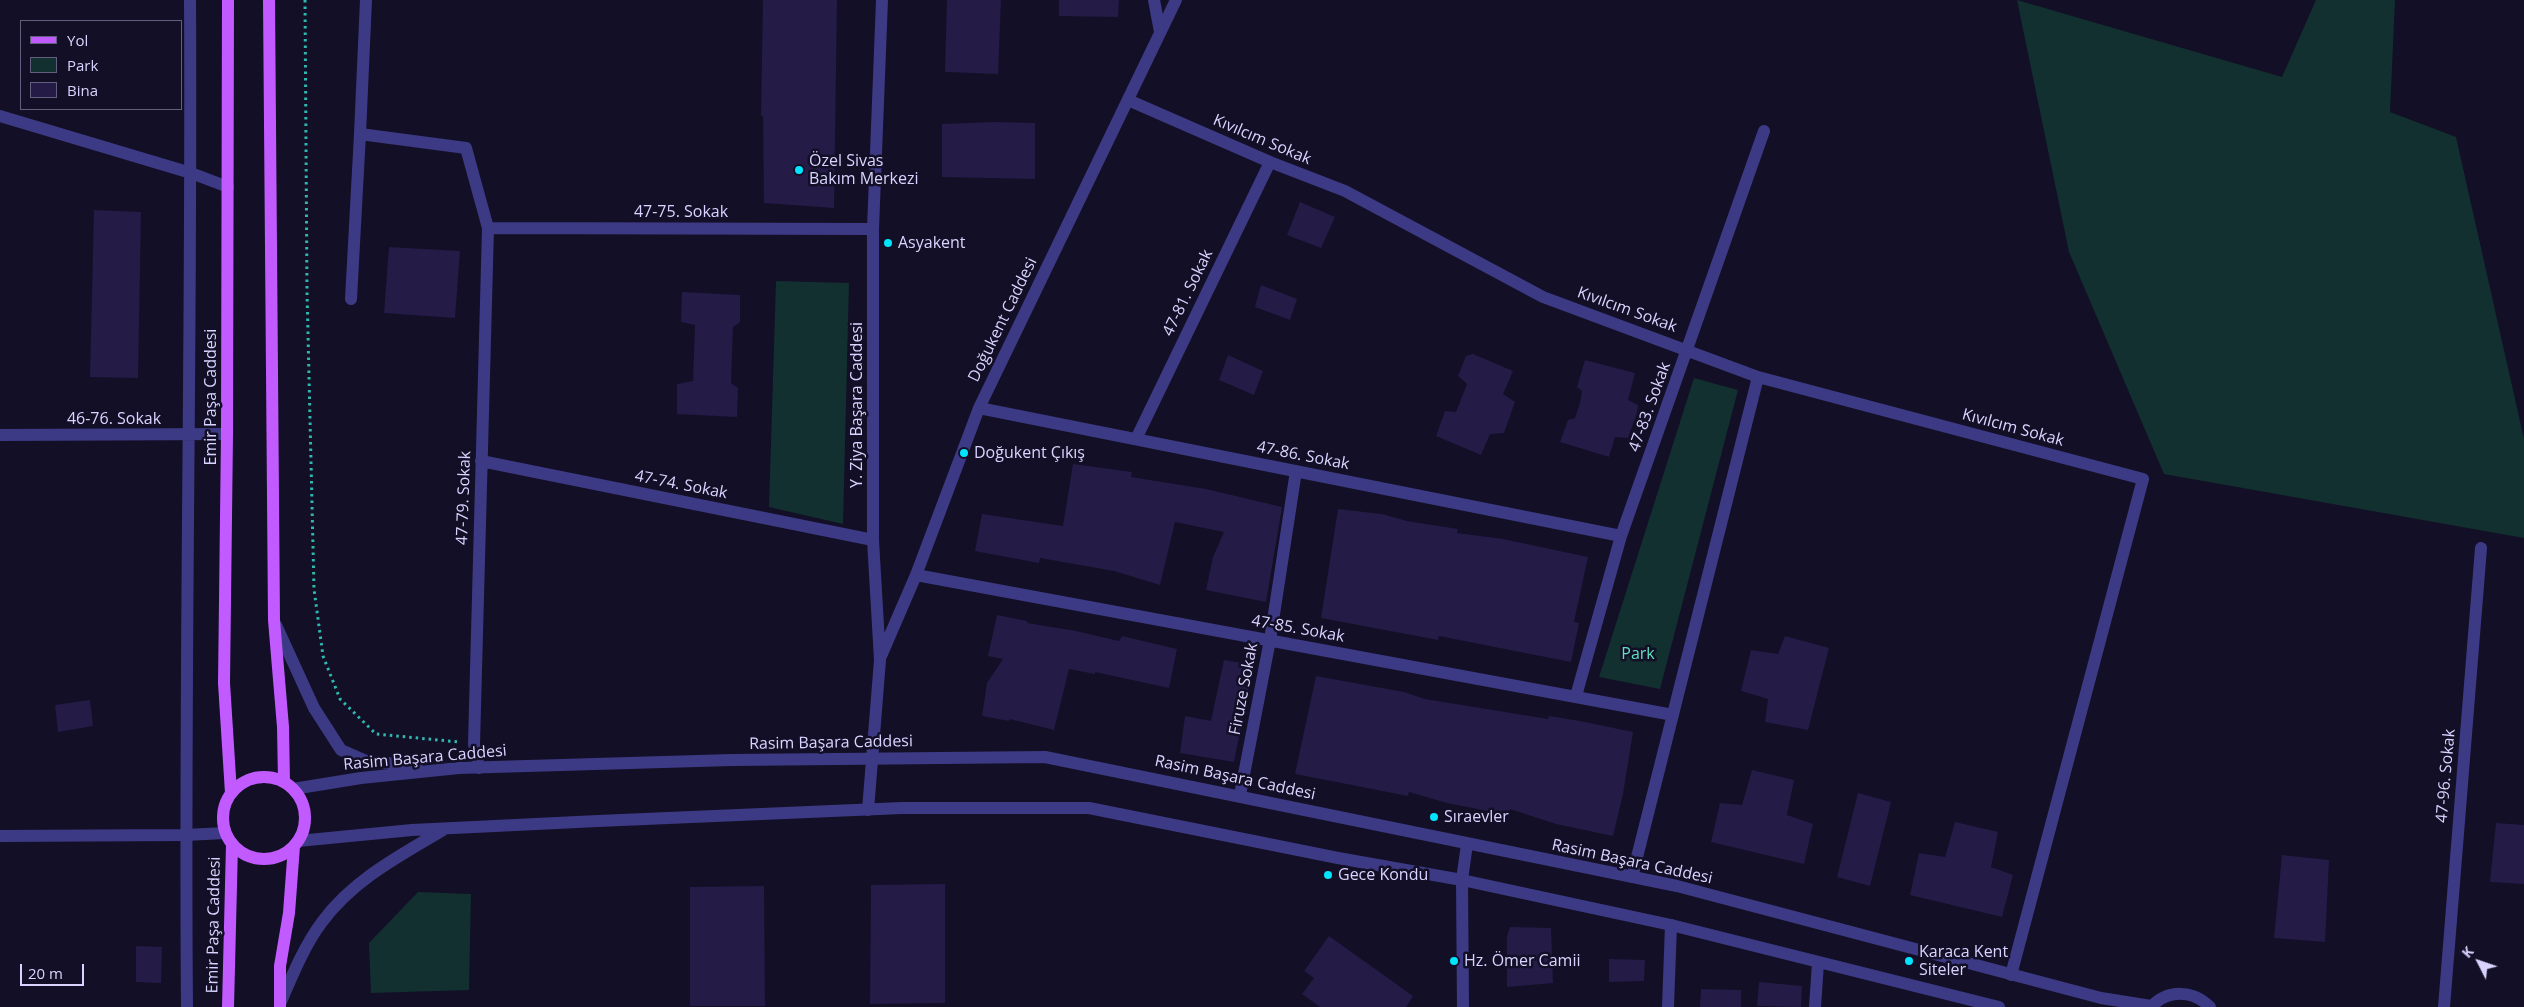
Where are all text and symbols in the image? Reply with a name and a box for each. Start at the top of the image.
legend [20,20,182,110]
text: Yol [67,30,88,50]
text: Park [67,55,98,75]
text: Bina [67,80,98,100]
street label: Kıvılcım Sokak [1210,111,1314,169]
place label: Özel Sivas Bakım Merkezi [809,151,918,189]
marker: Özel Sivas Bakım Merkezi [793,164,805,176]
street label: 47-75. Sokak [634,202,728,222]
place label: Asyakent [898,233,966,253]
marker: Asyakent [882,237,894,249]
street label: 47-81. Sokak [1159,246,1217,340]
street label: Doğukent Caddesi [965,255,1041,385]
street label: Kıvılcım Sokak [1575,283,1679,337]
street label: Y. Ziya Başara Caddesi [847,322,867,488]
street label: Emir Paşa Caddesi [201,329,221,465]
street label: 47-83. Sokak [1625,359,1675,455]
street label: Kıvılcım Sokak [1960,405,2066,451]
street label: 46-76. Sokak [67,409,161,429]
street label: 47-86. Sokak [1255,438,1351,474]
place label: Doğukent Çıkış [974,443,1085,463]
marker: Doğukent Çıkış [958,447,970,459]
street label: 47-79. Sokak [453,451,475,545]
street label: 47-74. Sokak [633,467,729,503]
street label: 47-85. Sokak [1250,611,1346,647]
street label: Firuze Sokak [1226,641,1262,737]
park label: Park [1621,644,1655,664]
street label: 47-96. Sokak [2432,728,2460,824]
street label: Rasim Başara Caddesi [749,732,913,754]
street label: Rasim Başara Caddesi [343,741,507,775]
street label: Rasim Başara Caddesi [1153,752,1317,804]
place label: Sıraevler [1444,807,1509,827]
marker: Sıraevler [1428,811,1440,823]
street label: Rasim Başara Caddesi [1550,836,1714,888]
street label: Emir Paşa Caddesi [203,856,225,994]
place label: Gece Kondu [1338,865,1428,885]
marker: Gece Kondu [1322,869,1334,881]
north arrow [2454,937,2504,987]
place label: Karaca Kent Siteler [1919,942,2008,980]
text: K [2457,942,2478,962]
place label: Hz. Ömer Camii [1464,951,1580,971]
scale bar [22,954,86,986]
marker: Hz. Ömer Camii [1448,955,1460,967]
marker: Karaca Kent Siteler [1903,955,1915,967]
text: 20 m [28,963,63,983]

